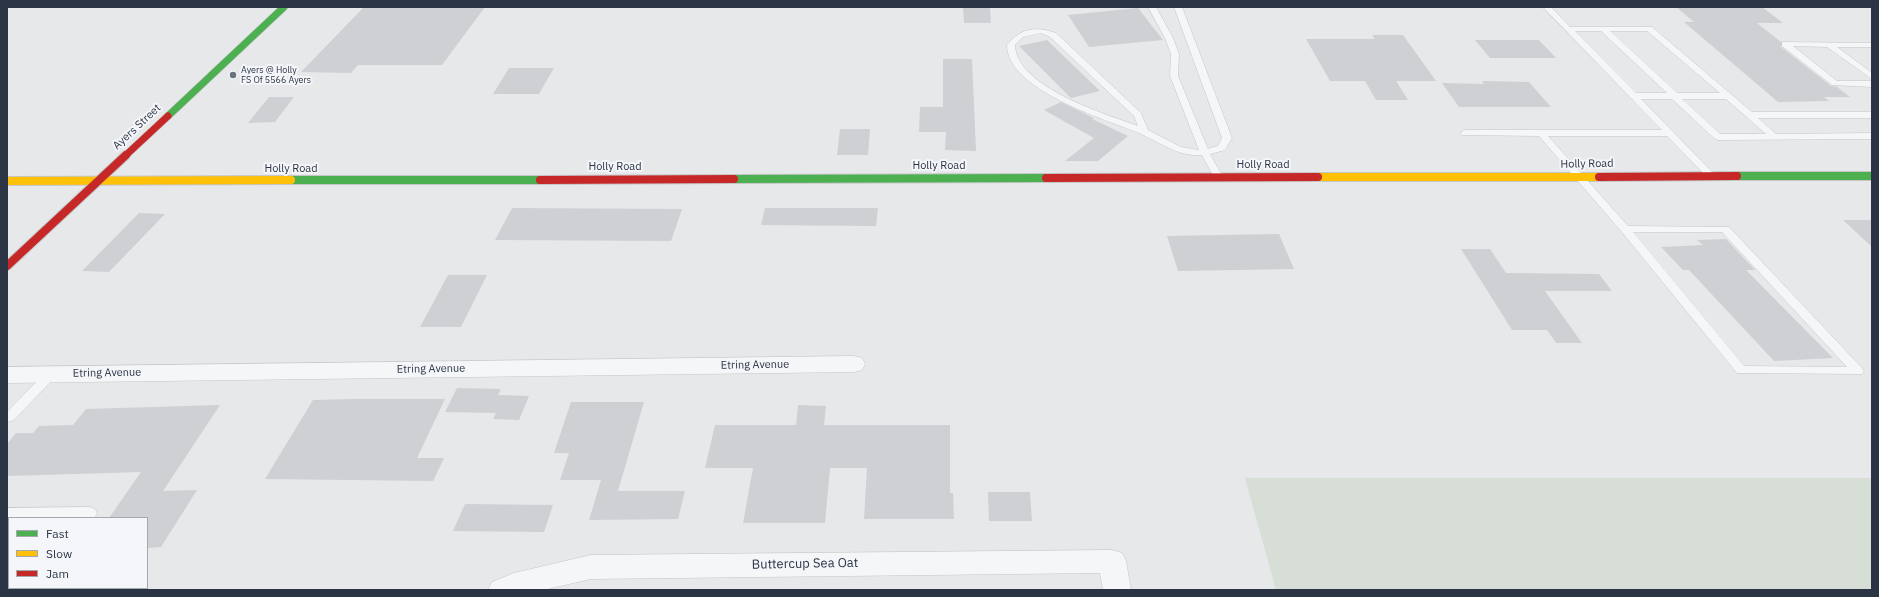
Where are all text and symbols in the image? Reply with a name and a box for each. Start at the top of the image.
place label: Ayers @ Holly FS Of 5566 Ayers [241,65,311,86]
marker: Ayers @ Holly FS Of 5566 Ayers [228,70,238,80]
street label: Ayers Street [110,102,164,152]
street label: Holly Road [1560,157,1614,171]
street label: Holly Road [1236,158,1290,172]
street label: Holly Road [912,159,966,173]
street label: Holly Road [588,160,642,174]
street label: Holly Road [264,162,318,176]
street label: Etring Avenue [721,358,789,372]
street label: Etring Avenue [397,362,465,376]
street label: Etring Avenue [73,366,141,380]
legend [8,517,148,589]
text: Fast [46,526,69,541]
text: Slow [46,546,72,561]
street label: Buttercup Sea Oat [752,555,858,573]
text: Jam [46,566,69,581]

